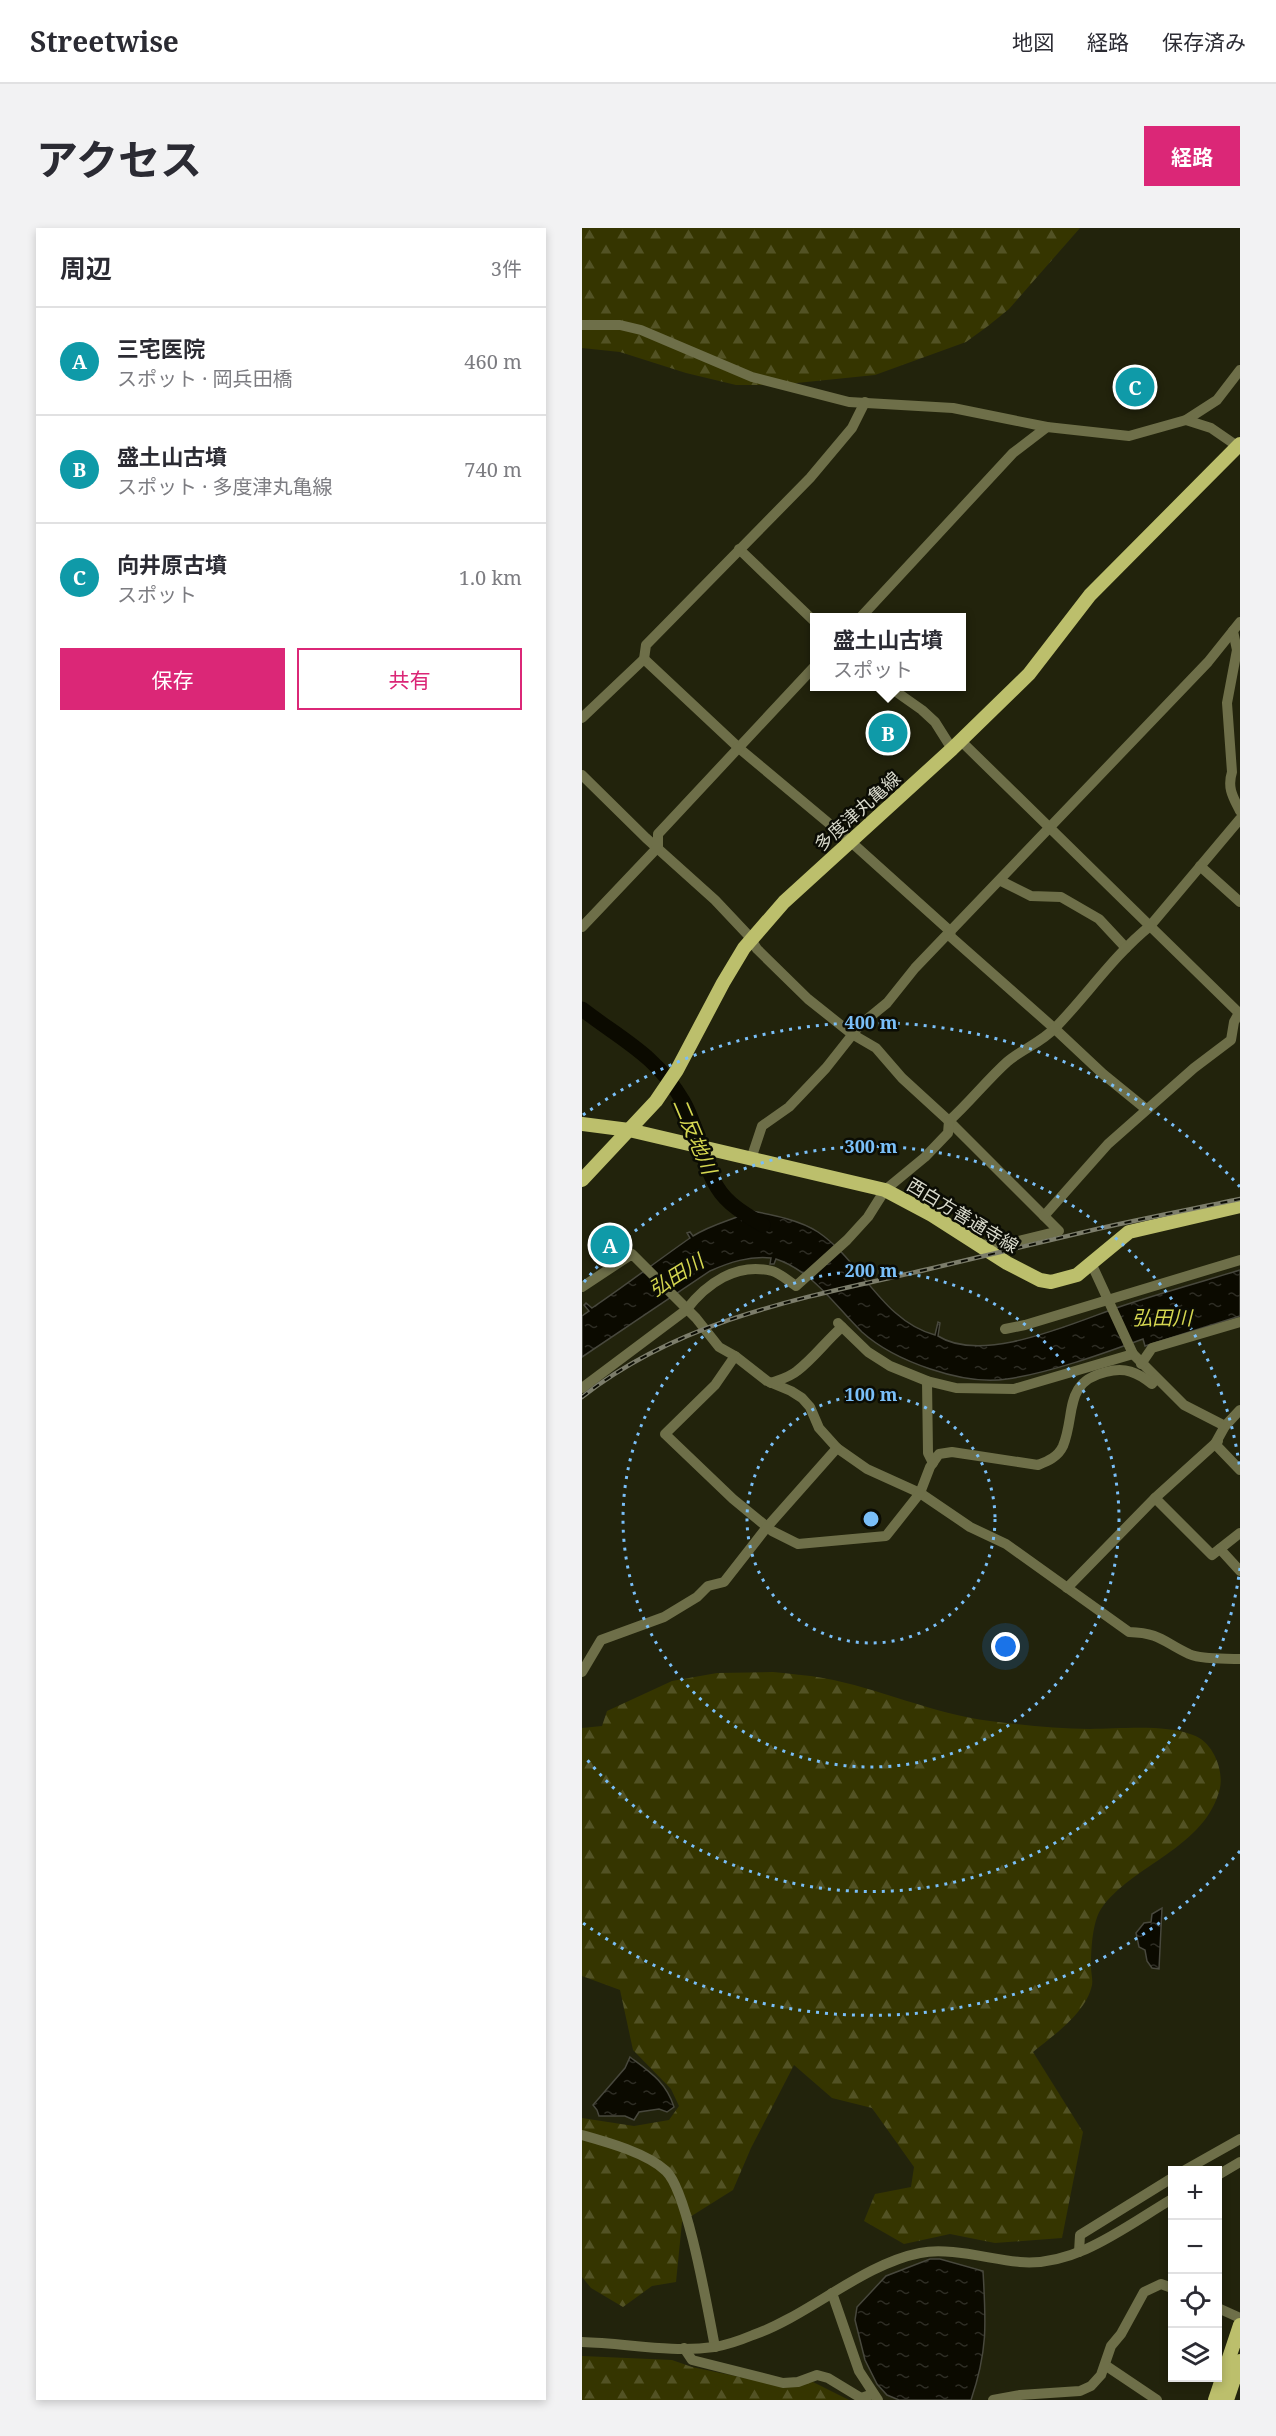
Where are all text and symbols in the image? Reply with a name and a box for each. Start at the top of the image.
text: Streetwise [30,22,179,60]
text: 地図 [1012,28,1054,56]
text: 経路 [1087,28,1129,56]
text: 保存済み [1162,28,1246,56]
button: 経路 [1144,126,1240,186]
text: アクセス [36,130,202,187]
text: 周辺 [60,250,112,286]
text: 3件 [491,255,522,282]
text: 三宅医院 [117,333,205,363]
text: A [72,348,87,375]
text: 460 m [464,348,522,375]
pin: C [1116,364,1154,410]
text: スポット · 岡兵田橋 [117,365,292,392]
text: 盛土山古墳 [117,441,227,471]
text: B [73,456,86,483]
text: 740 m [464,456,522,483]
text: スポット · 多度津丸亀線 [117,473,332,500]
text: 向井原古墳 [117,549,227,579]
text: C [73,564,86,591]
text: 1.0 km [459,564,522,591]
text: スポット [117,581,197,608]
popup [810,613,966,691]
text: 盛土山古墳 [833,624,943,654]
button: 保存 [60,648,285,710]
button: 共有 [297,648,522,710]
text: スポット [833,656,913,683]
pin: B [868,710,908,756]
street label: 多度津丸亀線 [809,766,905,856]
text: 400 m [845,1010,898,1034]
water label: 二反地川 [667,1094,724,1180]
text: 300 m [845,1134,898,1158]
street label: 西白方善通寺線 [903,1172,1023,1258]
pin: A [591,1222,630,1268]
water label: 弘田川 [643,1247,710,1302]
text: 200 m [845,1258,898,1282]
water label: 弘田川 [1132,1304,1194,1331]
text: 100 m [845,1382,898,1406]
centre of rings [861,1509,881,1529]
your location [991,1632,1020,1661]
map controls [1168,2166,1222,2382]
button: + [1168,2166,1222,2220]
button: − [1168,2220,1222,2274]
button: locate [1168,2274,1222,2328]
button: layers [1168,2328,1222,2382]

